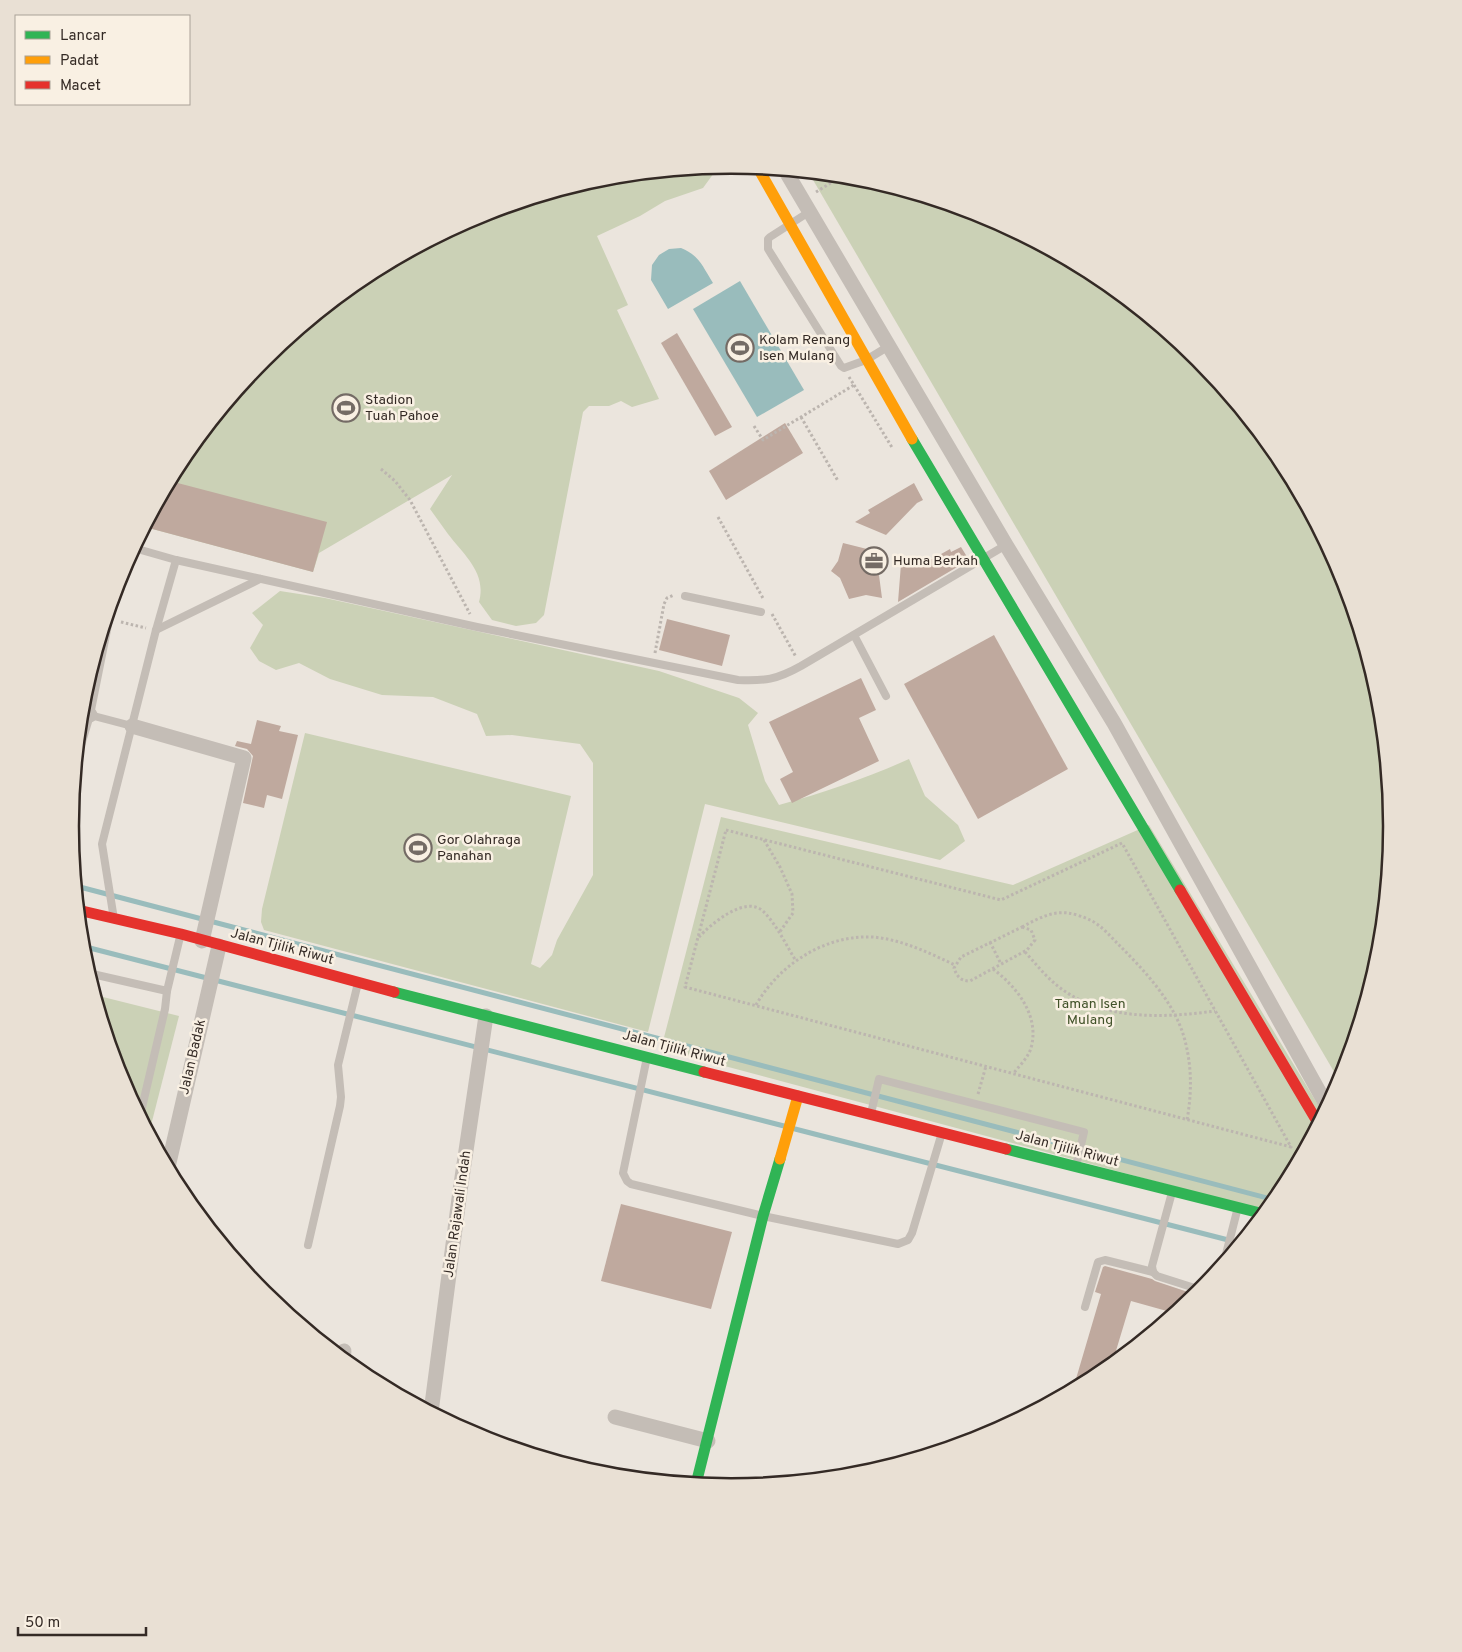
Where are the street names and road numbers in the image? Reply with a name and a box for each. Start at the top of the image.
street label: Jalan Tjilik Riwut [229,925,335,969]
street label: Jalan Badak [176,1018,210,1096]
street label: Jalan Tjilik Riwut [621,1027,727,1071]
street label: Jalan Tjilik Riwut [1014,1127,1120,1171]
street label: Jalan Rajawali Indah [441,1149,475,1279]

